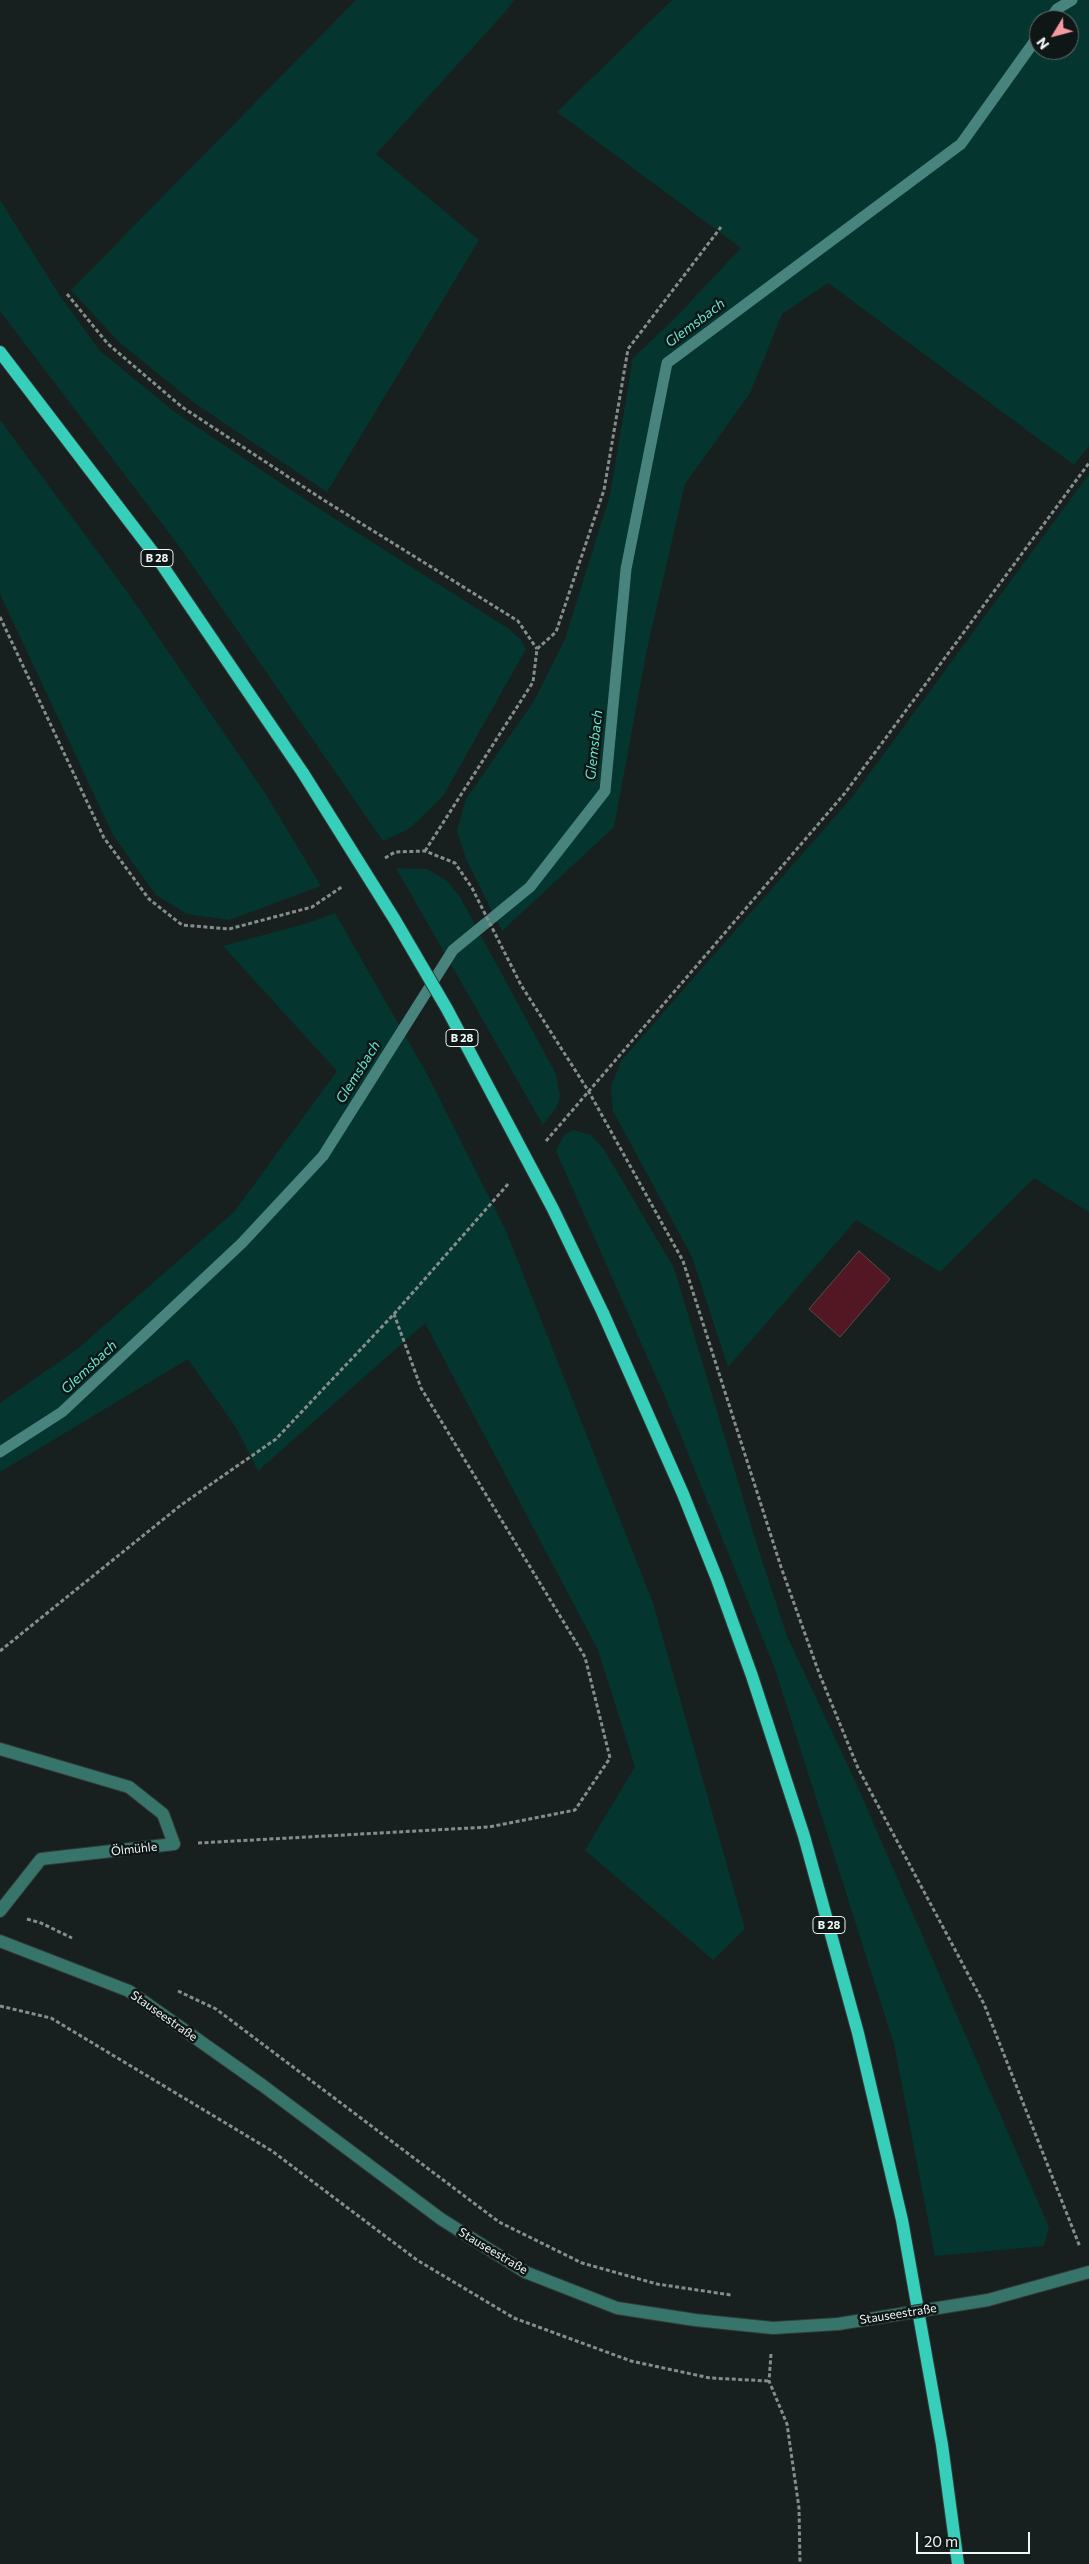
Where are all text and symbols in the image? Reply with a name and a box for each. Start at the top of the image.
north arrow [1029,10,1079,60]
text: N [1032,34,1052,53]
water label: Glemsbach [662,295,728,351]
road number: B 28 [141,550,173,566]
water label: Glemsbach [582,709,606,781]
road number: B 28 [446,1030,478,1046]
water label: Glemsbach [332,1038,384,1106]
water label: Glemsbach [58,1337,120,1397]
street label: Ölmühle [110,1839,158,1859]
road number: B 28 [813,1916,845,1934]
street label: Stauseestraße [128,1988,200,2044]
street label: Stauseestraße [456,2225,530,2277]
street label: Stauseestraße [858,2301,938,2327]
scale bar [919,2522,1033,2554]
text: 20 m [924,2532,958,2550]

